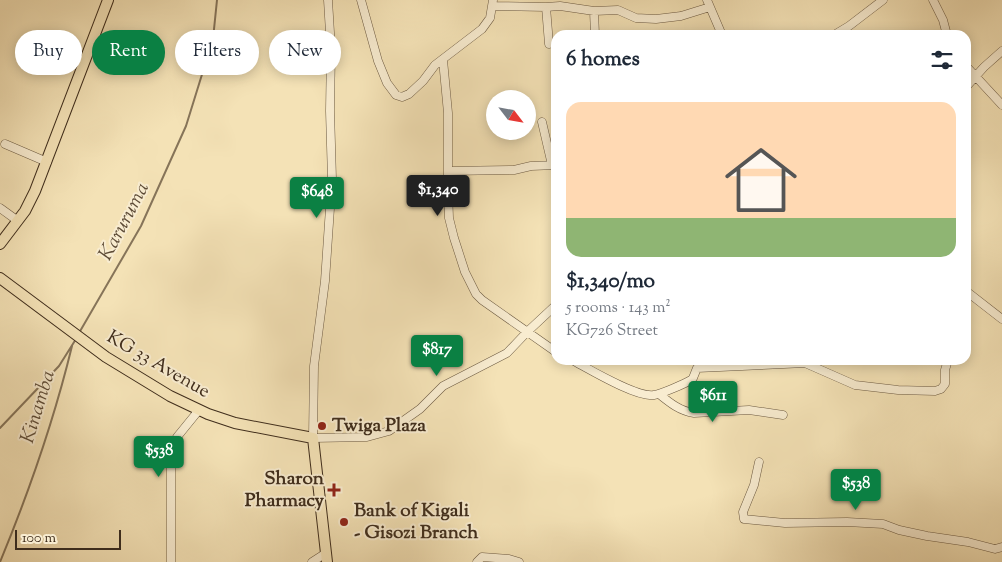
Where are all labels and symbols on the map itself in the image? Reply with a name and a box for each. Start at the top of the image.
north arrow [486,90,536,140]
pin: $1,340 [397,174,479,217]
pin: $648 [287,176,347,219]
water label: Karuruma [92,178,158,266]
street label: KG 33 Avenue [101,324,215,406]
pin: $817 [407,334,467,377]
water label: Kinamba [14,367,64,447]
pin: $611 [683,380,743,423]
place label: Twiga Plaza [332,413,426,440]
marker: Twiga Plaza [316,420,328,432]
pin: $538 [129,436,189,478]
place label: Sharon Pharmacy [245,466,325,515]
pin: $538 [826,468,886,511]
marker: Sharon Pharmacy [328,484,340,496]
place label: Bank of Kigali - Gisozi Branch [354,498,479,547]
marker: Bank of Kigali - Gisozi Branch [338,516,350,528]
scale bar [15,527,121,550]

